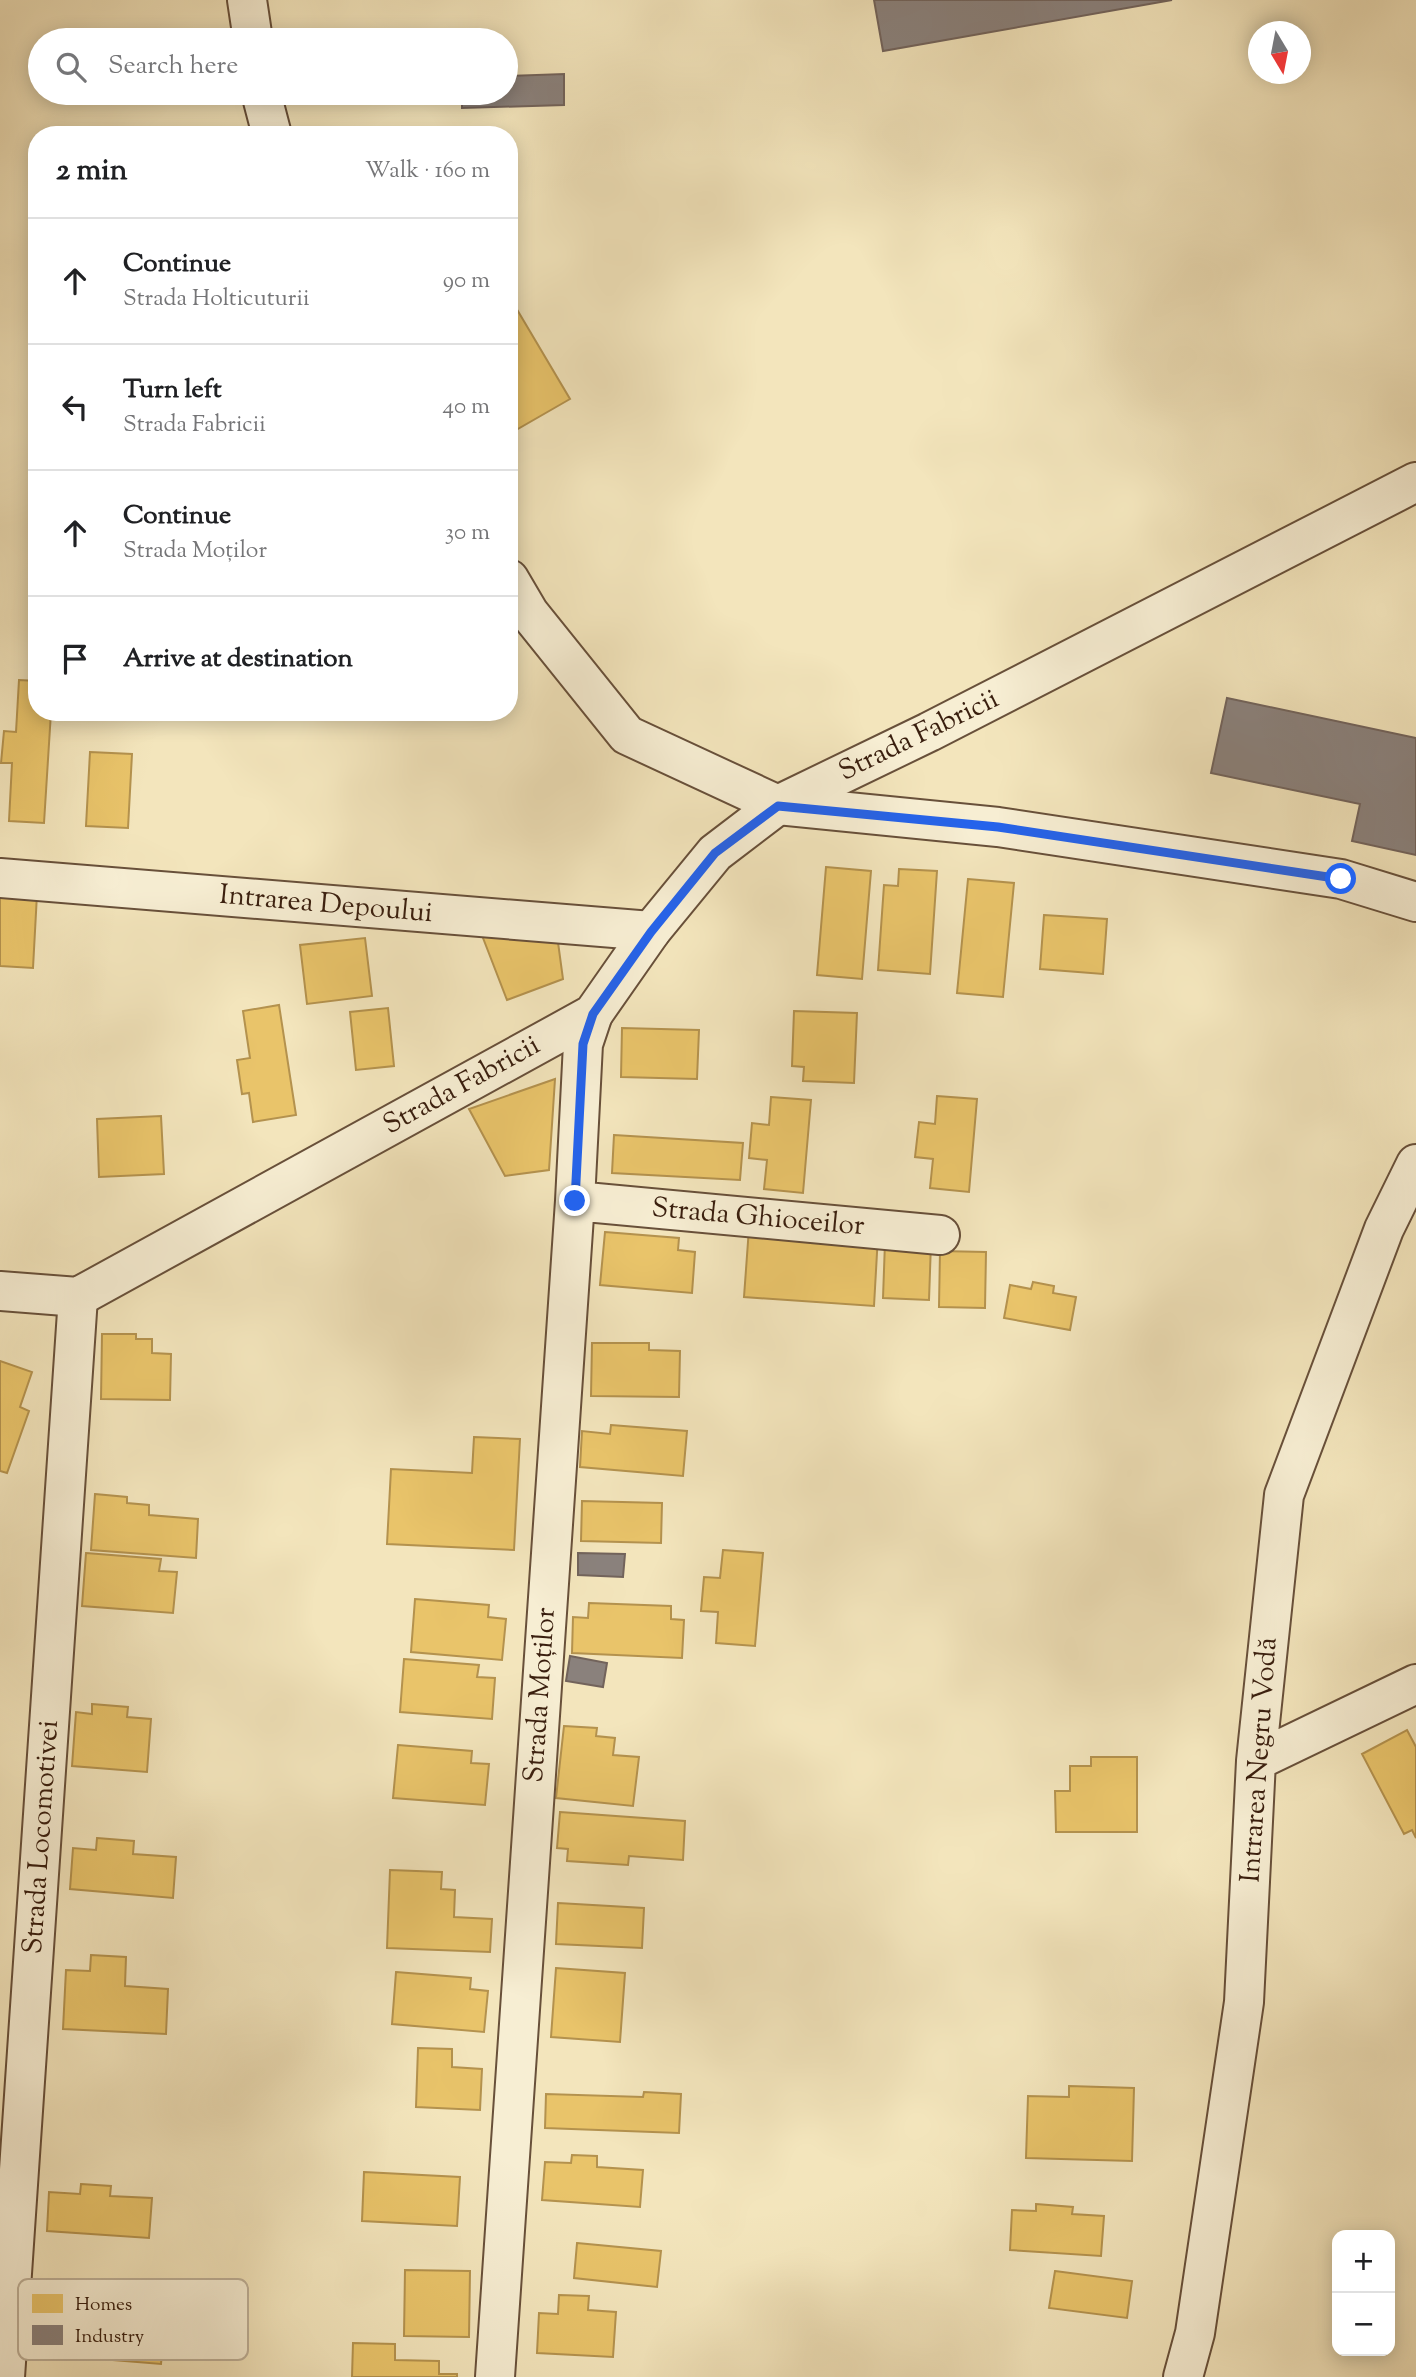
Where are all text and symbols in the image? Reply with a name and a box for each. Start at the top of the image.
north arrow [1248,21,1311,84]
search box [28,28,518,105]
icon: search [52,48,90,86]
text: Search here [108,48,238,85]
text: 2 min [56,150,128,193]
text: Walk · 160 m [365,155,490,188]
text: Continue [123,246,231,283]
icon: ahead [56,262,94,300]
text: 90 m [443,265,490,298]
text: Strada Holticuturii [123,283,310,316]
text: Turn left [123,372,222,409]
icon: left [56,388,94,426]
text: 40 m [443,391,490,424]
text: Strada Fabricii [123,409,266,442]
text: Continue [123,498,231,535]
icon: ahead [56,514,94,552]
text: 30 m [445,517,490,550]
text: Strada Moților [123,535,267,568]
icon: arrive [56,640,94,678]
text: Arrive at destination [123,641,353,678]
street label: Strada Fabricii [832,680,1006,792]
route start [1325,863,1356,894]
street label: Intrarea Depoului [218,876,434,934]
street label: Strada Fabricii [376,1026,548,1146]
route end [559,1185,590,1216]
street label: Strada Ghioceilor [650,1189,867,1247]
street label: Strada Moților [515,1606,567,1784]
street label: Intrarea Negru Vodă [1231,1636,1289,1884]
street label: Strada Locomotivei [14,1719,70,1955]
map controls [1332,2230,1395,2356]
button: + [1332,2230,1395,2293]
legend [18,2279,248,2360]
text: Homes [75,2292,132,2319]
button: − [1332,2293,1395,2356]
text: Industry [75,2324,145,2351]

